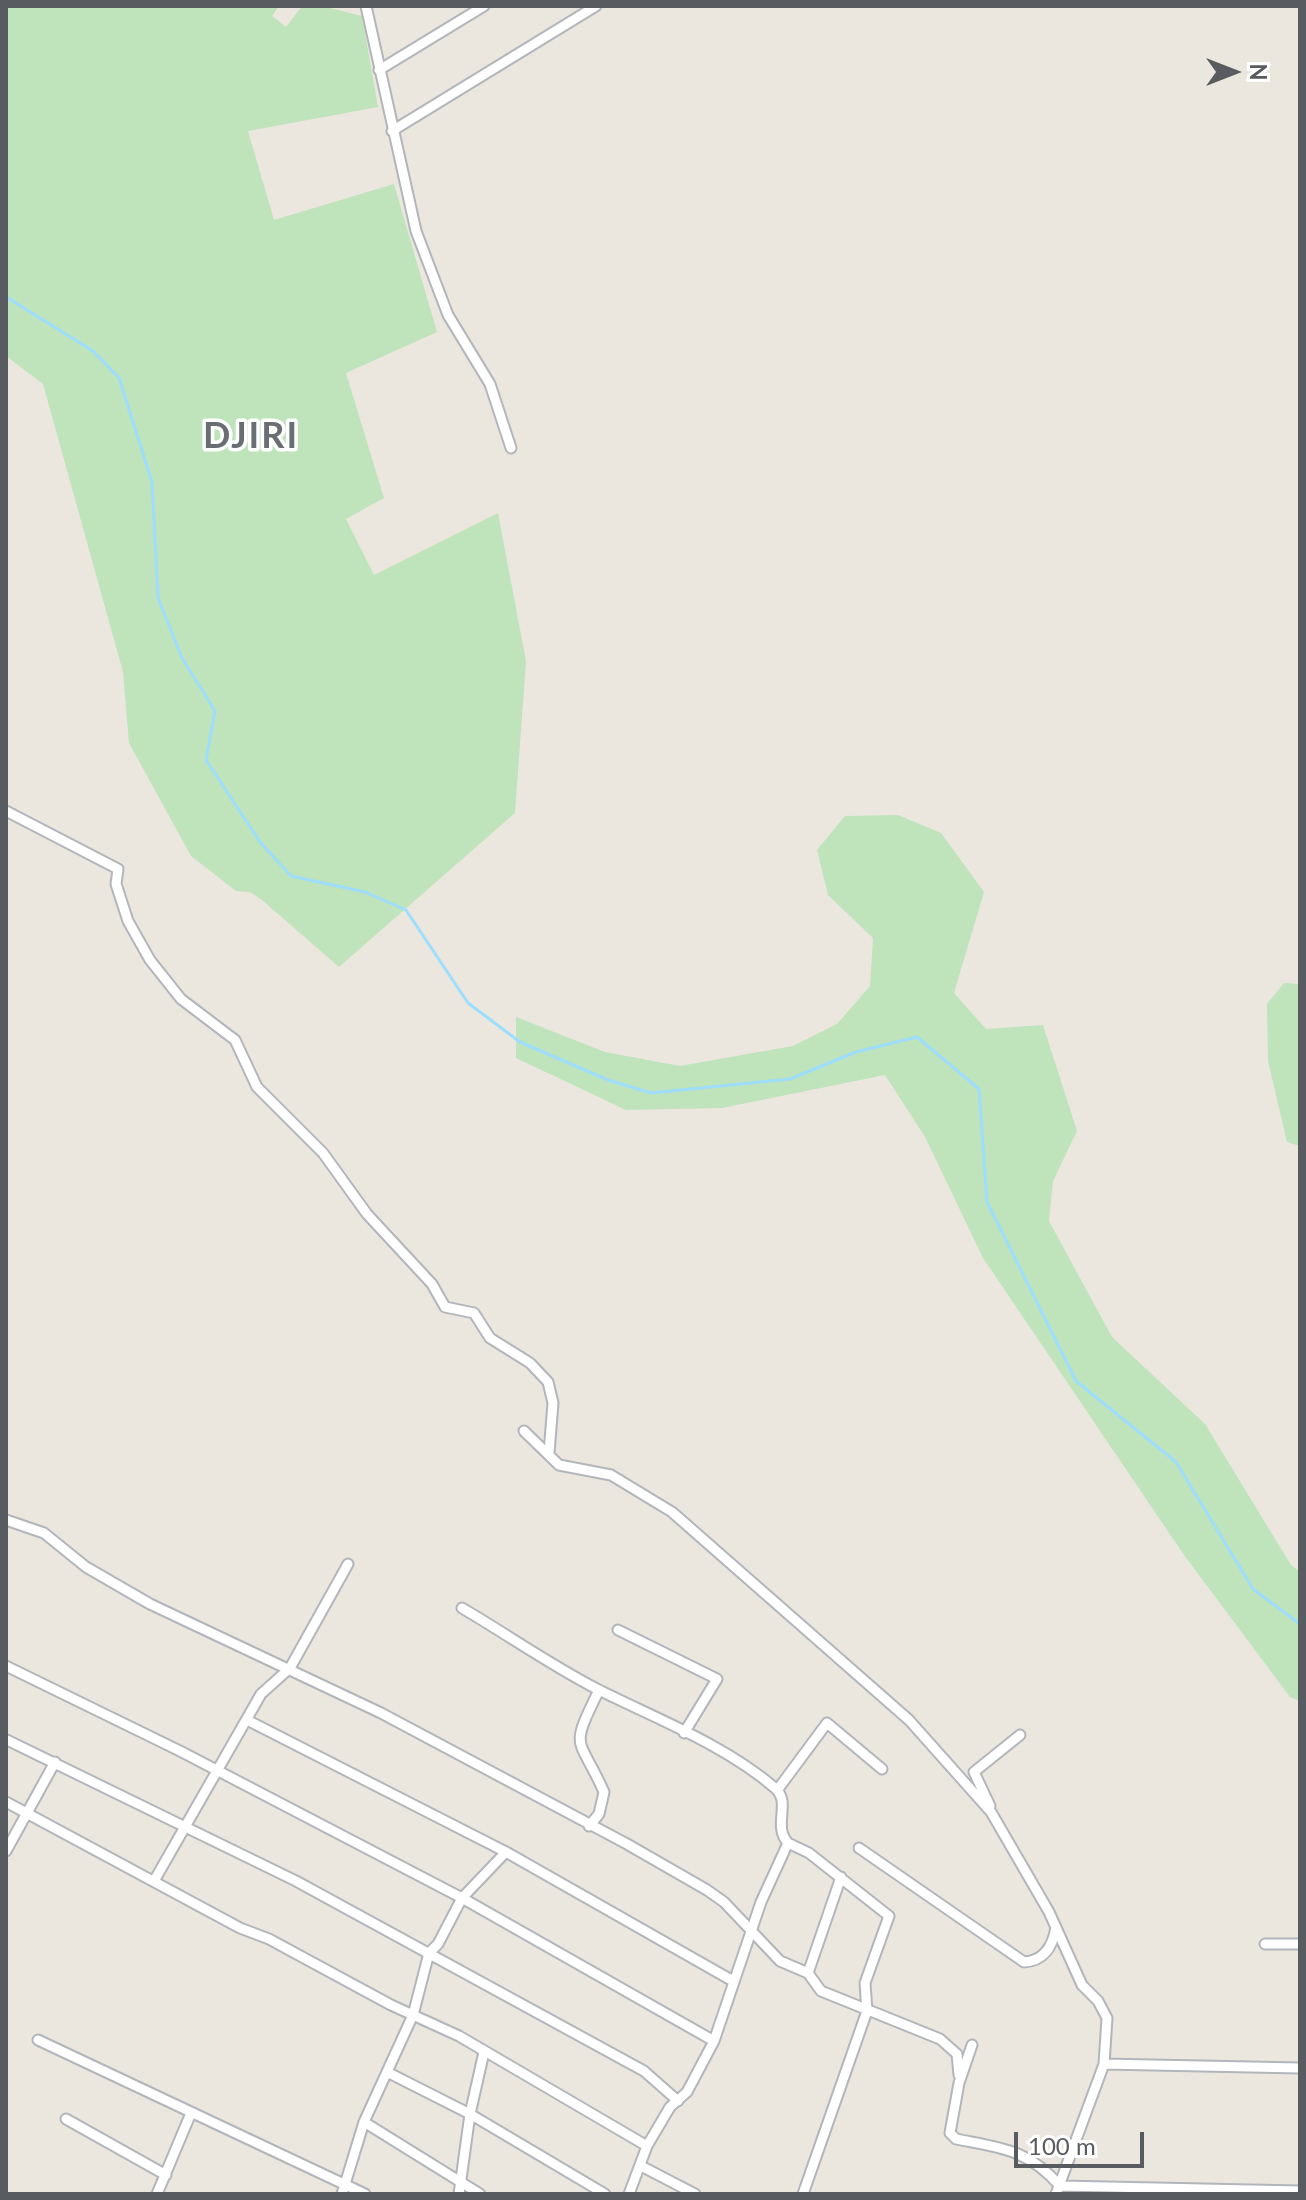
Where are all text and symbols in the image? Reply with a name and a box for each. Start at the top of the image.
north arrow [1194,32,1274,112]
text: N [1245,64,1272,80]
district label: DJIRI [203,414,299,458]
scale bar [1018,2116,1148,2166]
text: 100 m [1028,2131,1096,2160]

